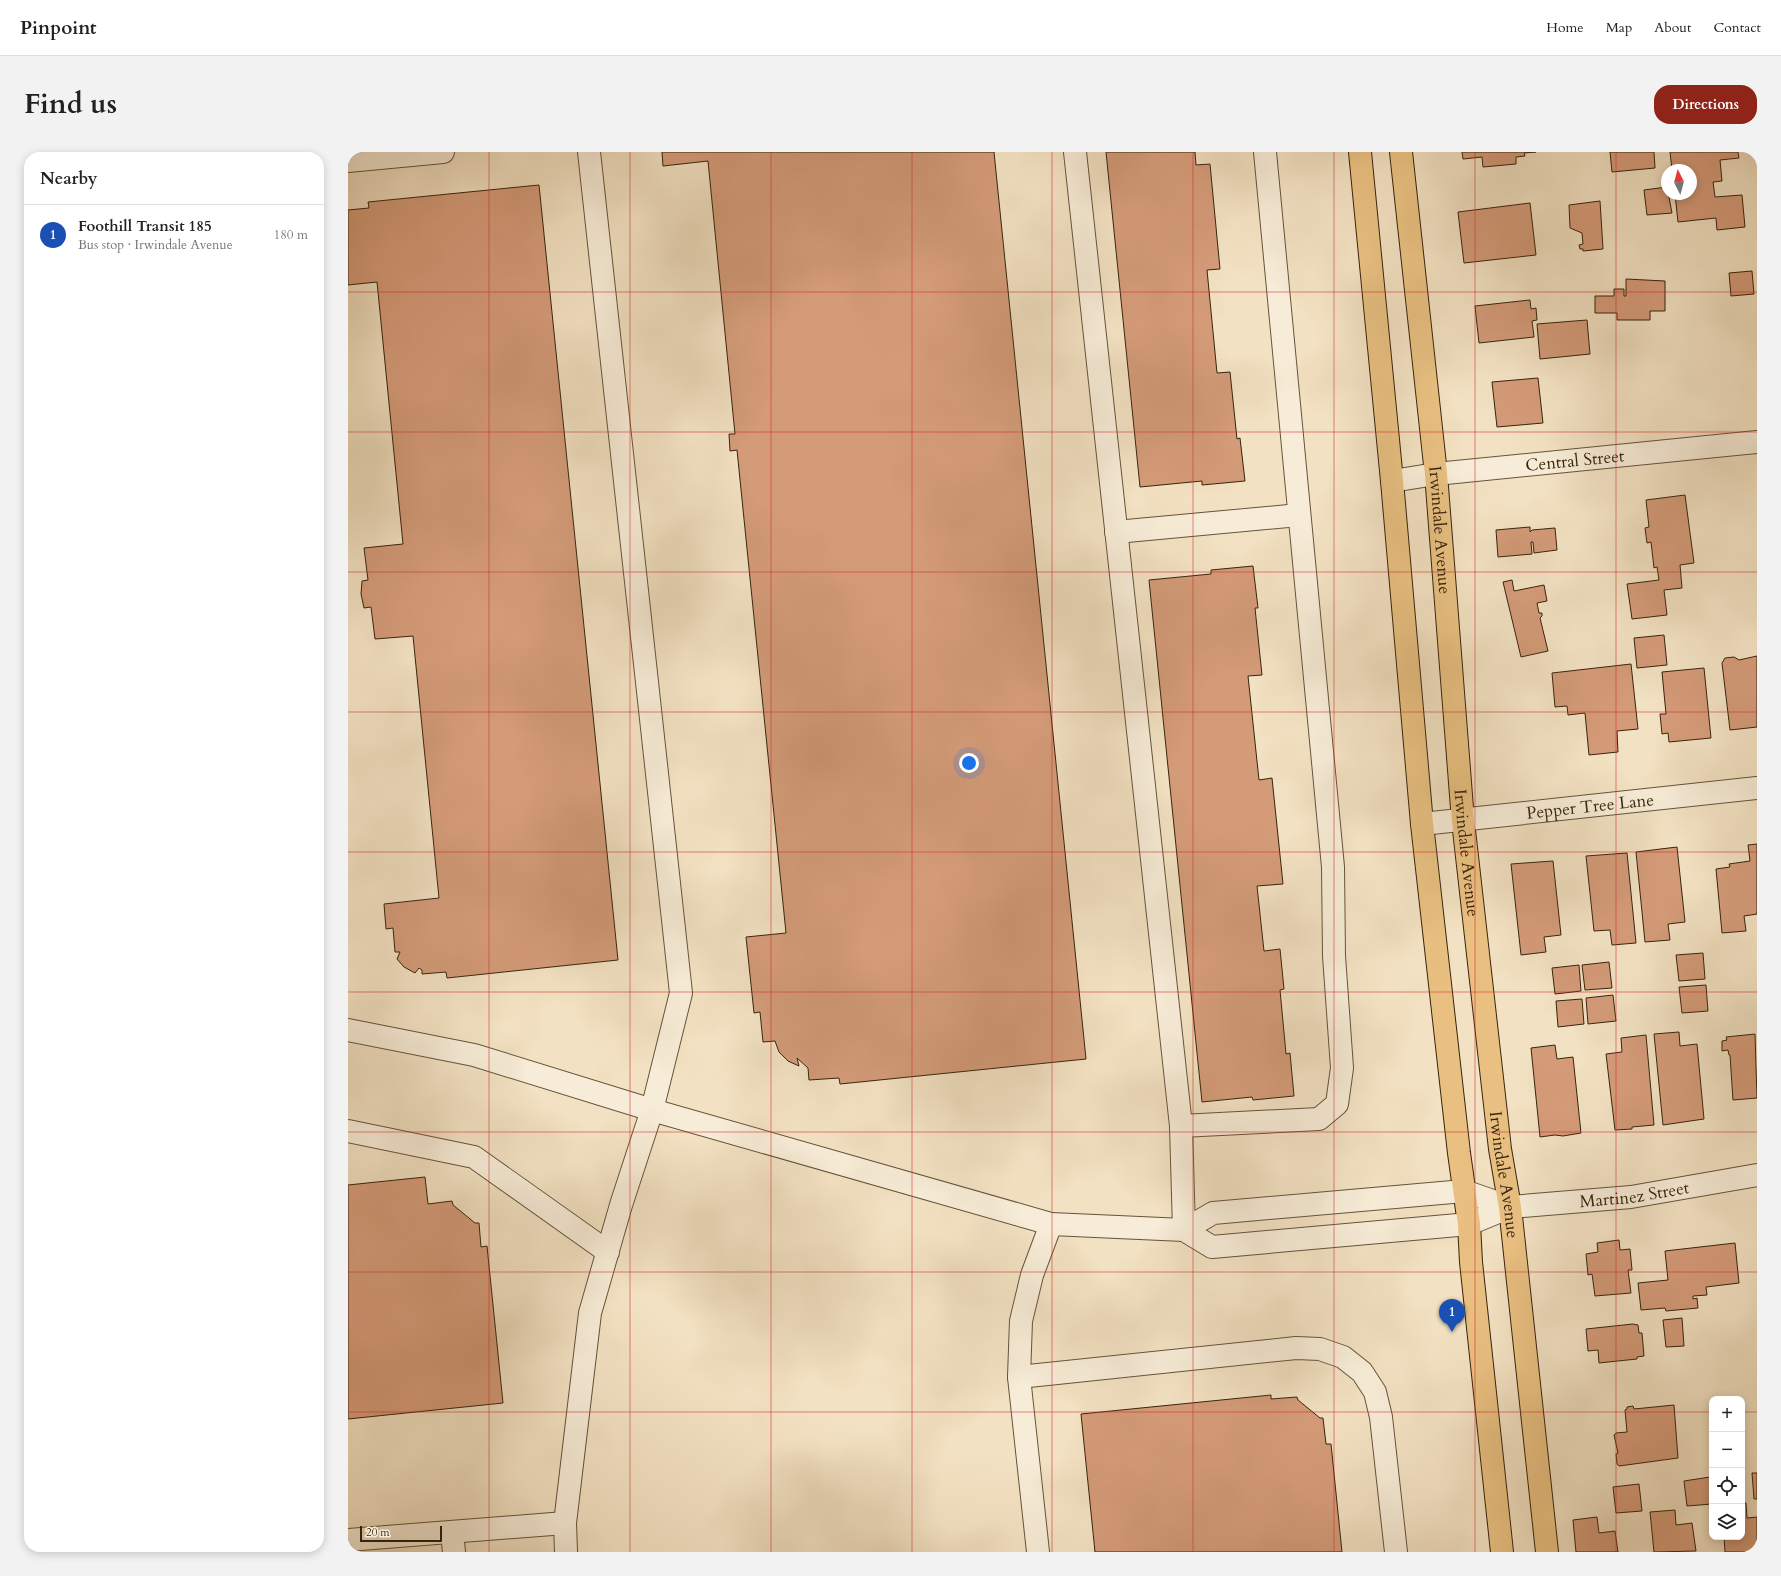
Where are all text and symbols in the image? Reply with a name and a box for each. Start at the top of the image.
text: Pinpoint [20,15,97,41]
text: Home [1546,18,1584,37]
text: Map [1606,18,1632,37]
text: About [1654,18,1691,37]
text: Contact [1713,18,1761,37]
text: Find us [24,85,117,123]
button: Directions [1654,85,1757,124]
north arrow [1661,164,1697,200]
text: Nearby [40,167,97,190]
text: Foothill Transit 185 [78,216,212,236]
text: 1 [50,226,56,244]
text: 180 m [274,226,308,244]
text: Bus stop · Irwindale Avenue [78,236,233,254]
street label: Central Street [1524,444,1626,477]
street label: Irwindale Avenue [1424,465,1457,595]
your location [959,753,979,773]
street label: Irwindale Avenue [1449,788,1485,918]
street label: Pepper Tree Lane [1525,788,1655,824]
street label: Irwindale Avenue [1484,1110,1525,1239]
street label: Martinez Street [1579,1175,1691,1213]
pin: 1 [1439,1299,1465,1332]
map controls [1709,1396,1745,1540]
button: + [1709,1396,1745,1432]
button: − [1709,1432,1745,1468]
button: locate [1709,1468,1745,1504]
button: layers [1709,1504,1745,1540]
scale bar [360,1524,442,1543]
text: 20 m [366,1525,390,1540]

